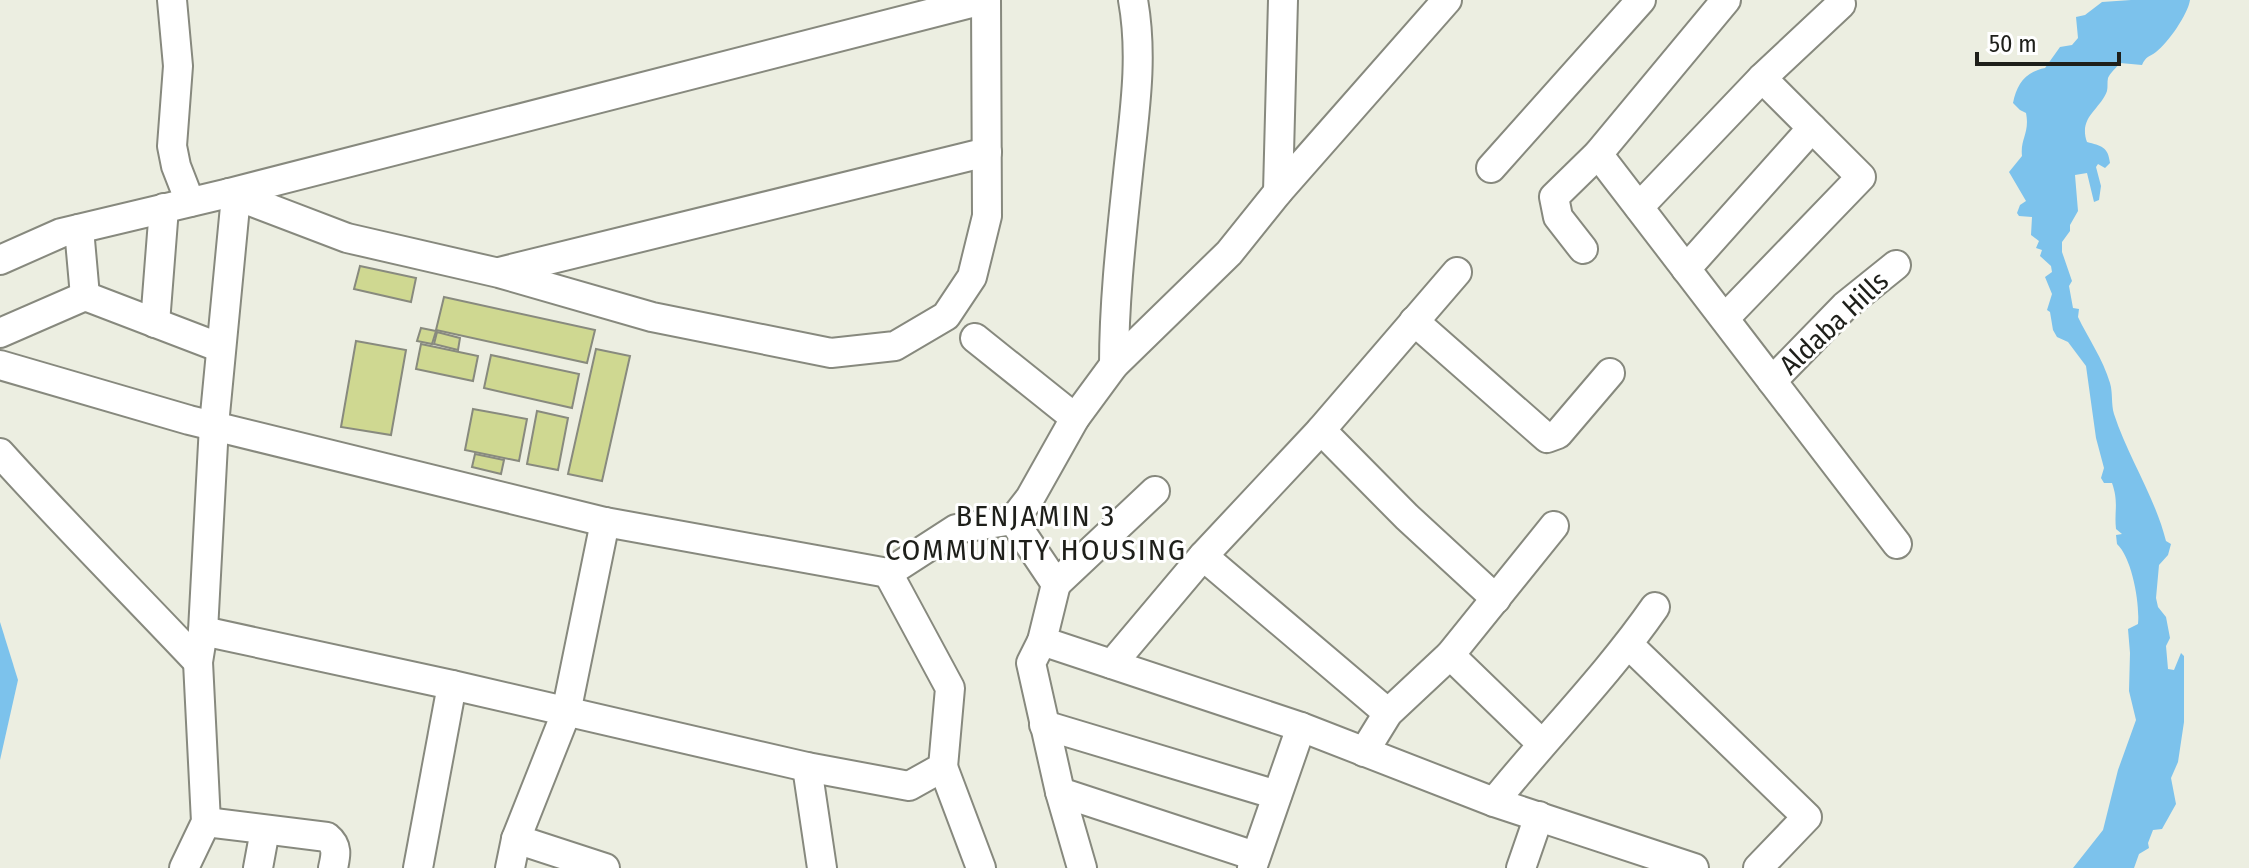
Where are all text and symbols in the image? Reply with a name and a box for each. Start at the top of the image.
scale bar [1977,16,2119,66]
text: 50 m [1989,30,2037,58]
street label: Aldaba Hills [1773,264,1895,382]
district label: BENJAMIN 3 COMMUNITY HOUSING [885,498,1187,568]

